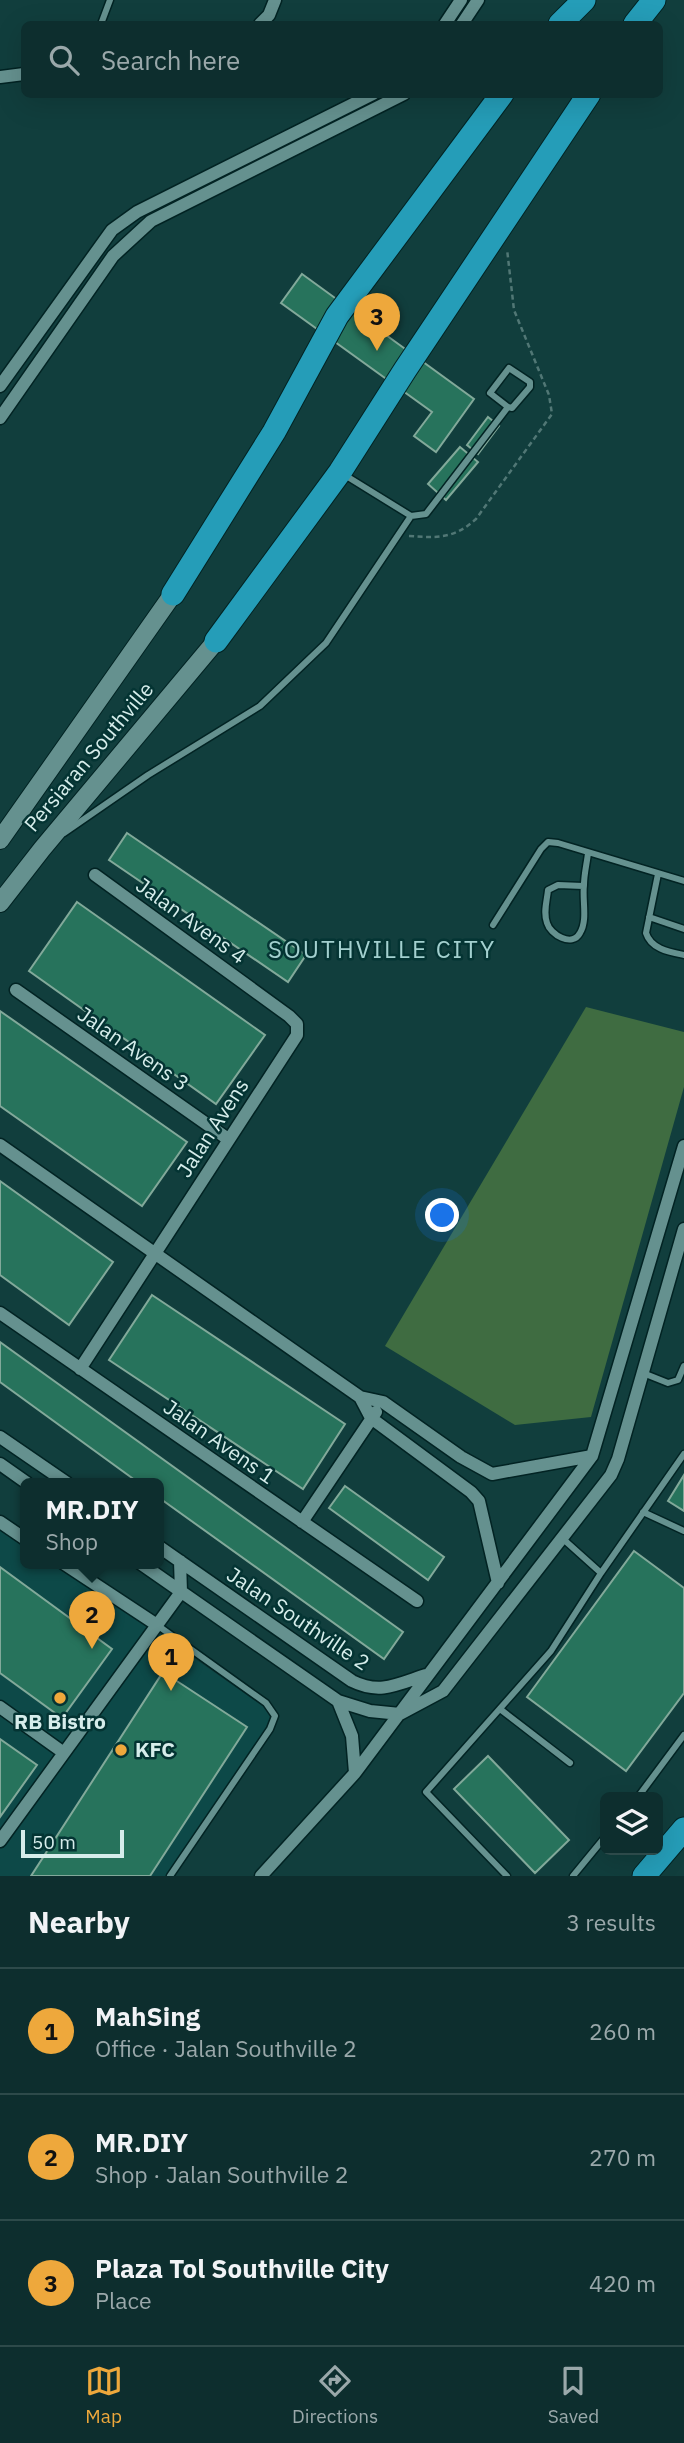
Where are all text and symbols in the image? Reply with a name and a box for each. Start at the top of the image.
search box [21,21,663,98]
icon: search [45,41,83,79]
text: Search here [101,43,240,77]
pin: 3 [354,293,400,351]
street label: Persiaran Southville [17,676,159,837]
street label: Jalan Avens 4 [131,871,252,970]
district label: SOUTHVILLE CITY [268,933,496,965]
street label: Jalan Avens 3 [72,999,195,1097]
street label: Jalan Avens [170,1073,255,1182]
your location [425,1198,459,1232]
street label: Jalan Avens 1 [158,1392,281,1490]
popup [20,1478,164,1569]
text: MR.DIY [45,1492,139,1526]
text: Shop [45,1526,98,1556]
street label: Jalan Southville 2 [222,1560,376,1676]
pin: 2 [69,1591,115,1649]
pin: 1 [148,1633,194,1691]
marker: RB Bistro [52,1690,68,1706]
place label: RB Bistro [14,1707,106,1735]
place label: KFC [135,1735,175,1763]
marker: KFC [113,1742,129,1758]
map controls [600,1792,663,1855]
button: layers [600,1792,663,1855]
scale bar [21,1827,124,1859]
text: 50 m [32,1830,76,1854]
text: Nearby [28,1902,130,1941]
text: 3 results [566,1907,656,1937]
text: MahSing [95,1999,200,2033]
text: 1 [44,2016,58,2046]
text: 260 m [589,2016,656,2046]
text: Office · Jalan Southville 2 [95,2033,357,2063]
text: MR.DIY [95,2125,188,2159]
text: 2 [44,2142,58,2172]
text: 270 m [589,2142,656,2172]
text: Shop · Jalan Southville 2 [95,2159,349,2189]
text: Plaza Tol Southville City [95,2251,389,2285]
text: 3 [44,2268,58,2298]
text: 420 m [589,2268,656,2298]
text: Place [95,2285,152,2315]
tab: Map [85,2362,123,2428]
tab: Directions [292,2362,378,2428]
tab: Saved [548,2362,599,2428]

